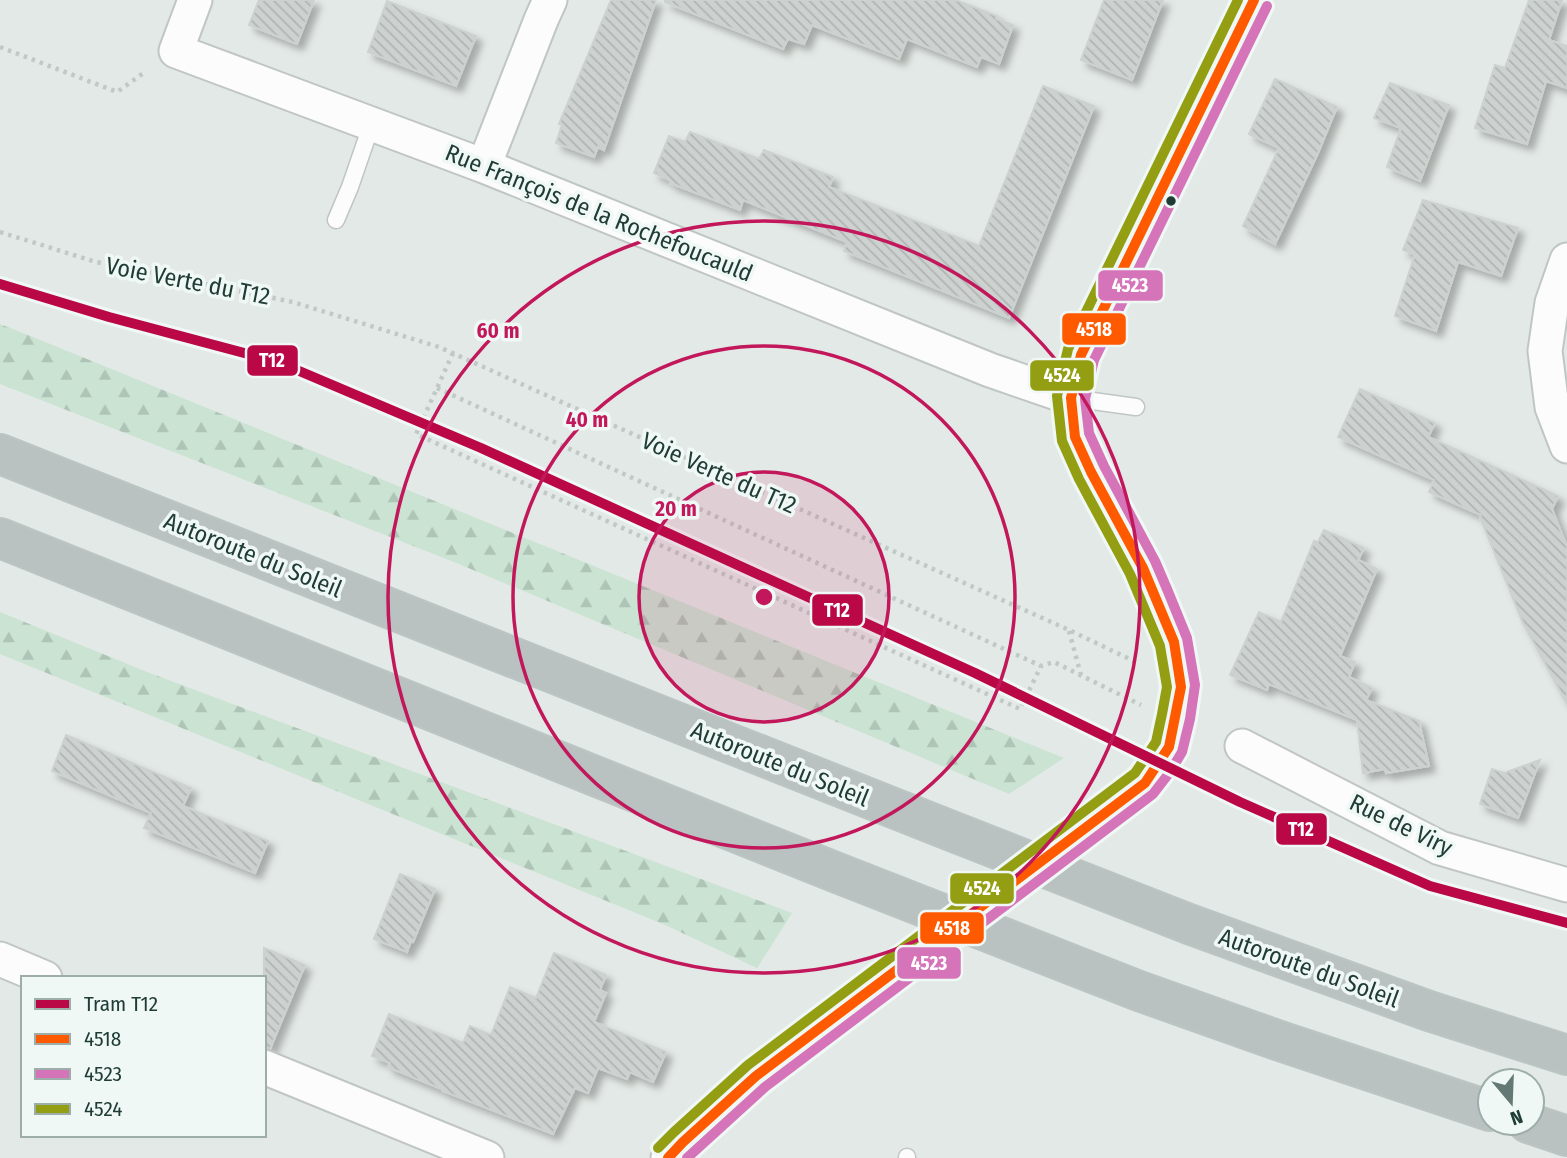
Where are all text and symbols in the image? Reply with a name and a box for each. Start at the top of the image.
street label: Rue François de la Rochefoucauld [441,138,757,288]
unlabelled marker [1164,194,1178,208]
street label: Voie Verte du T12 [104,251,272,311]
line badge: 4523 [1097,269,1164,302]
text: 4523 [1112,274,1148,297]
line badge: 4518 [1061,312,1127,346]
text: 60 m [477,318,519,344]
text: 4518 [1076,318,1112,341]
line badge: T12 [246,344,299,377]
text: T12 [259,349,285,372]
line badge: 4524 [1029,359,1095,392]
text: 4524 [1044,364,1081,387]
text: 40 m [566,407,608,433]
street label: Voie Verte du T12 [637,426,801,520]
text: 20 m [654,496,697,522]
street label: Autoroute du Soleil [160,507,346,603]
centre of rings [752,585,776,609]
line badge: T12 [811,593,864,627]
text: T12 [824,599,850,622]
street label: Autoroute du Soleil [687,716,873,812]
street label: Rue de Viry [1345,788,1457,862]
line badge: T12 [1275,812,1328,846]
text: T12 [1288,818,1314,841]
line badge: 4524 [949,872,1015,905]
text: 4524 [964,877,1001,900]
line badge: 4518 [919,911,985,945]
text: 4518 [934,917,970,940]
street label: Autoroute du Soleil [1215,922,1403,1014]
line badge: 4523 [896,946,962,980]
text: 4523 [911,952,947,975]
legend [21,976,266,1137]
text: Tram T12 [84,991,158,1017]
text: 4518 [84,1026,121,1052]
text: 4523 [84,1061,122,1087]
north arrow [1476,1067,1546,1137]
text: 4524 [84,1096,122,1122]
text: N [1507,1105,1526,1130]

